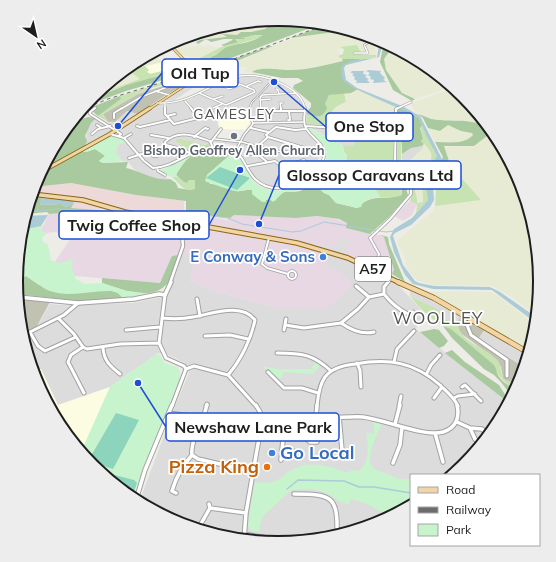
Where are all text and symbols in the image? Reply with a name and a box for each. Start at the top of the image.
north arrow [16,16,56,56]
text: N [34,36,49,52]
callout: Old Tup [162,59,238,87]
text: Old Tup [170,63,230,83]
district label: GAMESLEY [193,105,275,123]
callout: One Stop [326,113,413,141]
text: One Stop [333,116,405,136]
marker: Bishop Geoffrey Allen Church [229,131,239,141]
place label: Bishop Geoffrey Allen Church [143,142,325,159]
callout: Glossop Caravans Ltd [279,161,461,189]
text: Glossop Caravans Ltd [287,165,453,185]
callout: Twig Coffee Shop [59,211,209,239]
text: Twig Coffee Shop [67,215,201,235]
place label: E Conway & Sons [190,247,315,266]
marker: E Conway & Sons [318,252,328,262]
road number: A57 [355,257,391,281]
district label: WOOLLEY [393,307,483,328]
callout: Newshaw Lane Park [166,413,339,441]
text: Newshaw Lane Park [174,417,333,437]
place label: Go Local [280,441,354,464]
marker: Go Local [267,448,277,458]
place label: Pizza King [169,455,259,478]
marker: Pizza King [262,462,272,472]
legend [410,474,540,546]
text: Road [446,482,475,497]
text: Railway [446,502,492,517]
text: Park [446,522,472,537]

